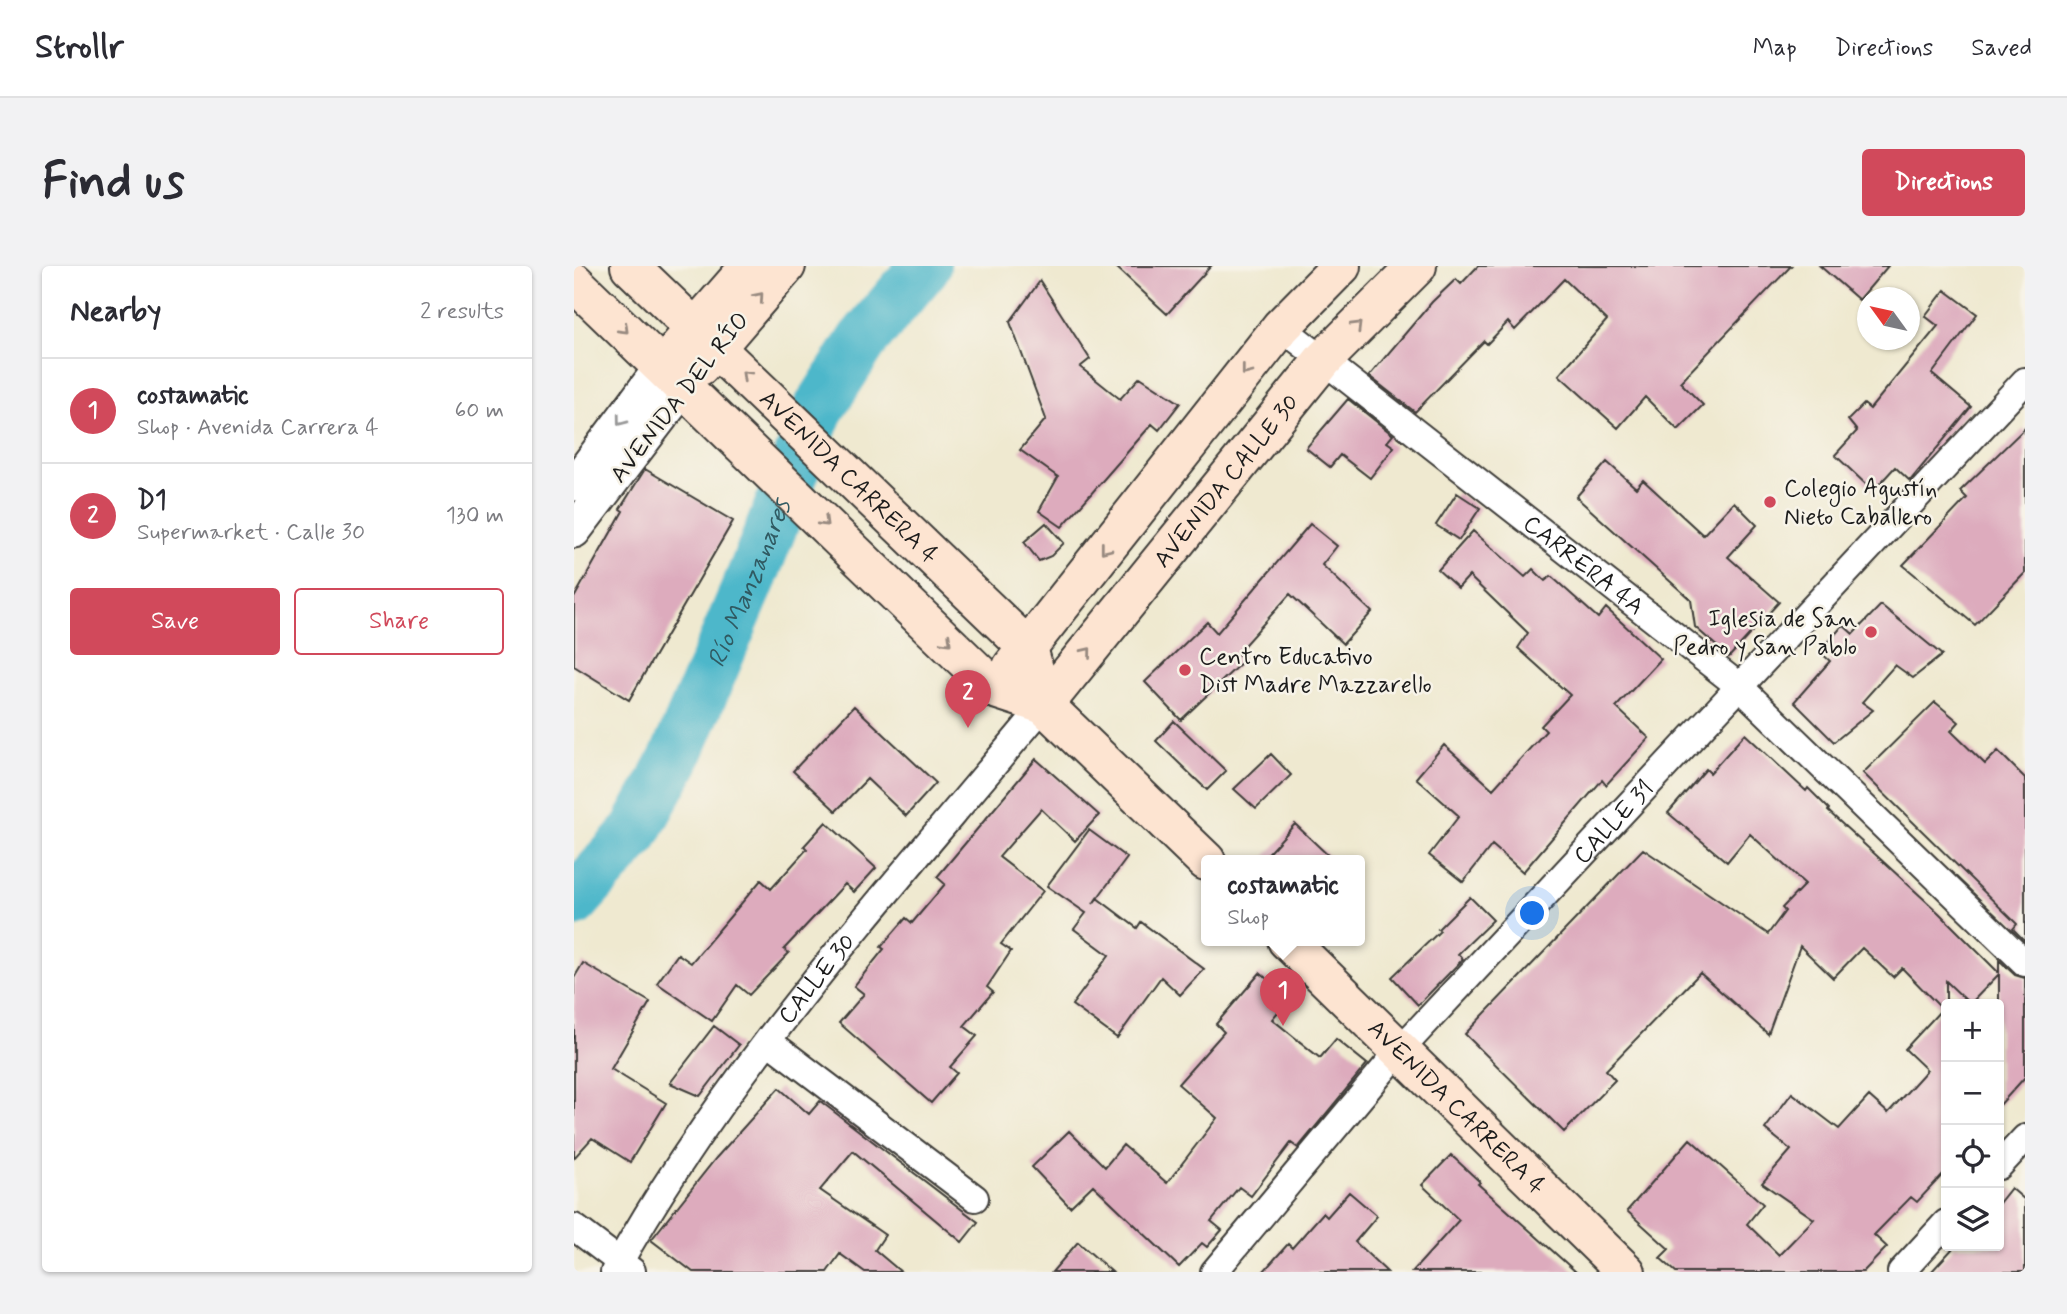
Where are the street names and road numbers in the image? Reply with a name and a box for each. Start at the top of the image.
street label: AVENIDA DEL RÍO [603,305,757,490]
street label: AVENIDA CARRERA 4 [752,384,945,571]
street label: AVENIDA CALLE 30 [1147,388,1307,575]
street label: CARRERA 4A [1516,509,1650,623]
street label: CALLE 31 [1567,774,1661,871]
street label: CALLE 30 [772,928,863,1031]
street label: AVENIDA CARRERA 4 [1360,1014,1552,1202]

